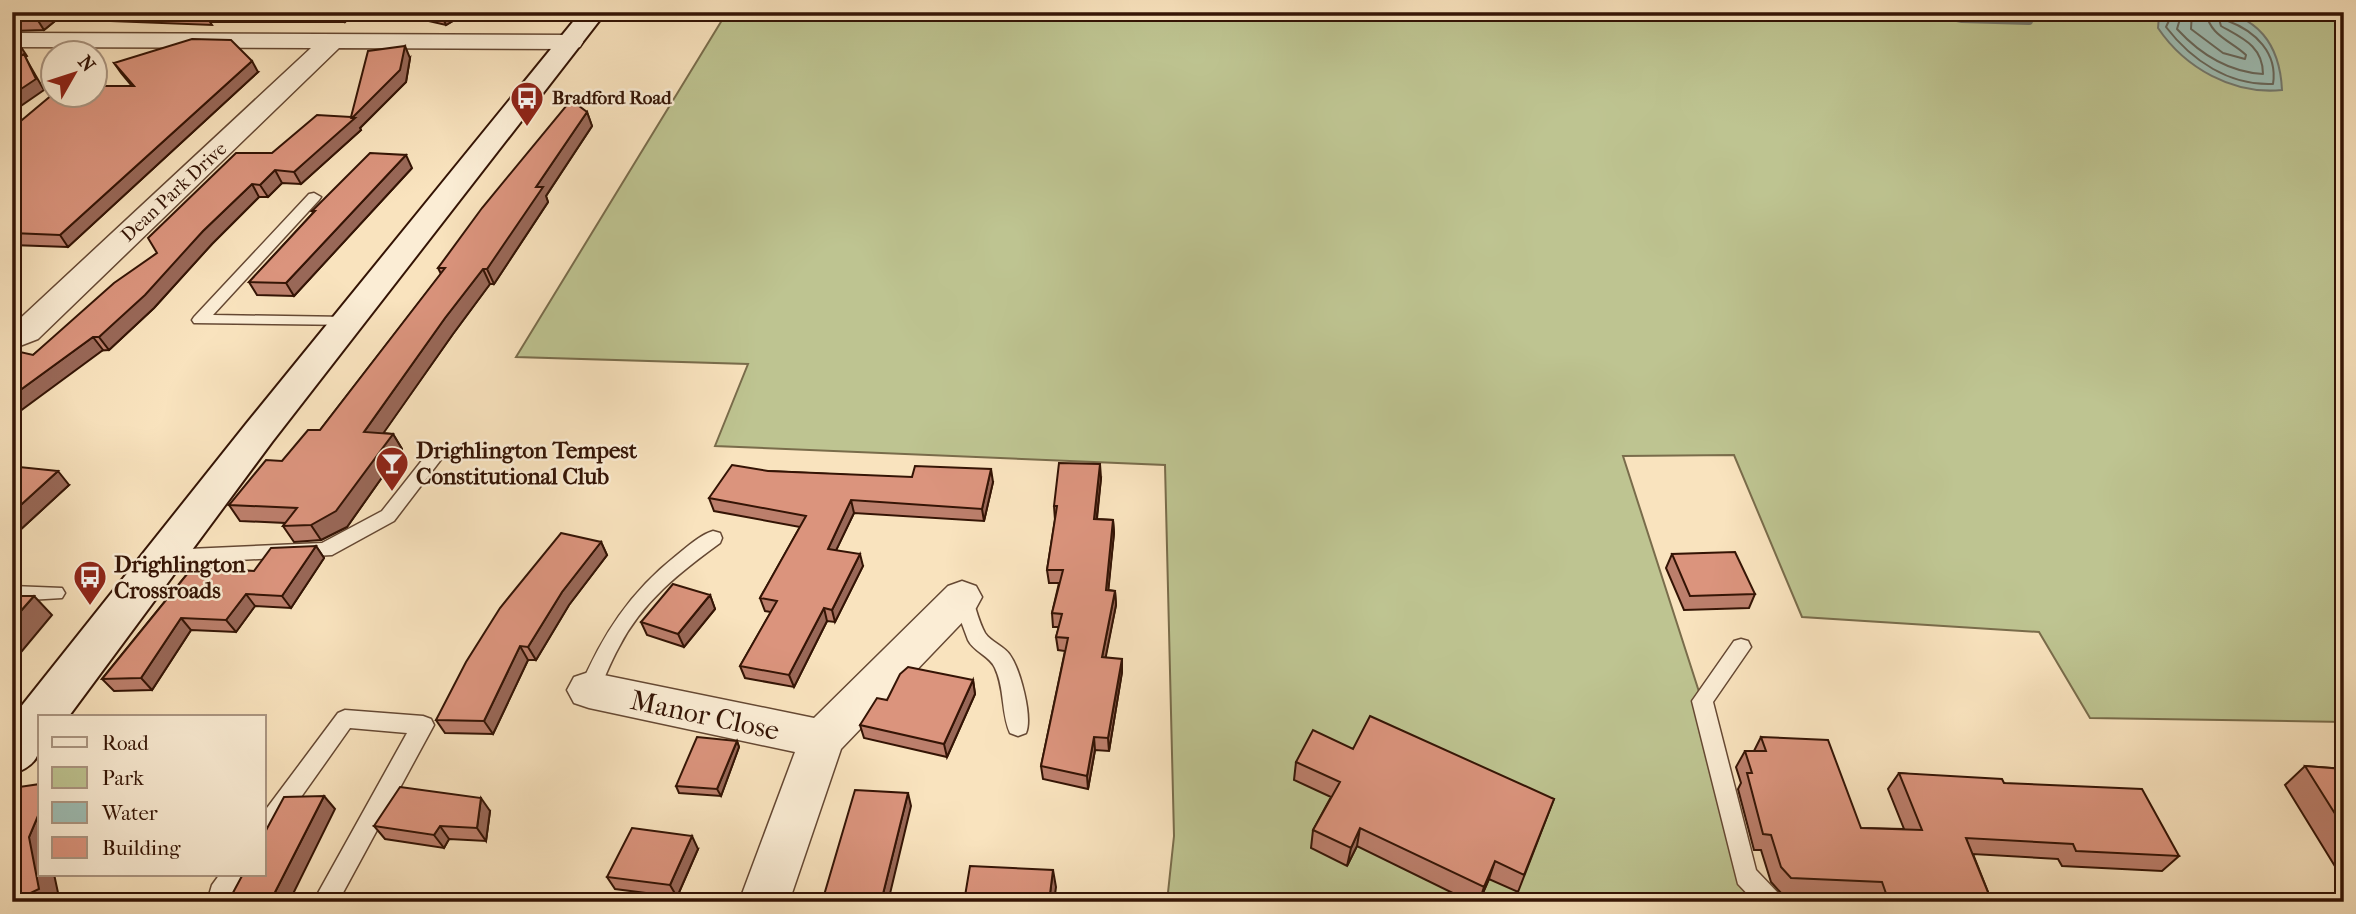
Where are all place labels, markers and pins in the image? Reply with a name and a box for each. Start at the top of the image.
bus stop icon: Bradford Road [508,79,546,128]
place label: Bradford Road [552,87,672,109]
place label: Drighlington Tempest Constitutional Club [416,437,638,490]
bar icon: Drighlington Tempest Constitutional Club [373,444,411,493]
place label: Drighlington Crossroads [114,551,246,604]
bus stop icon: Drighlington Crossroads [71,558,109,607]

